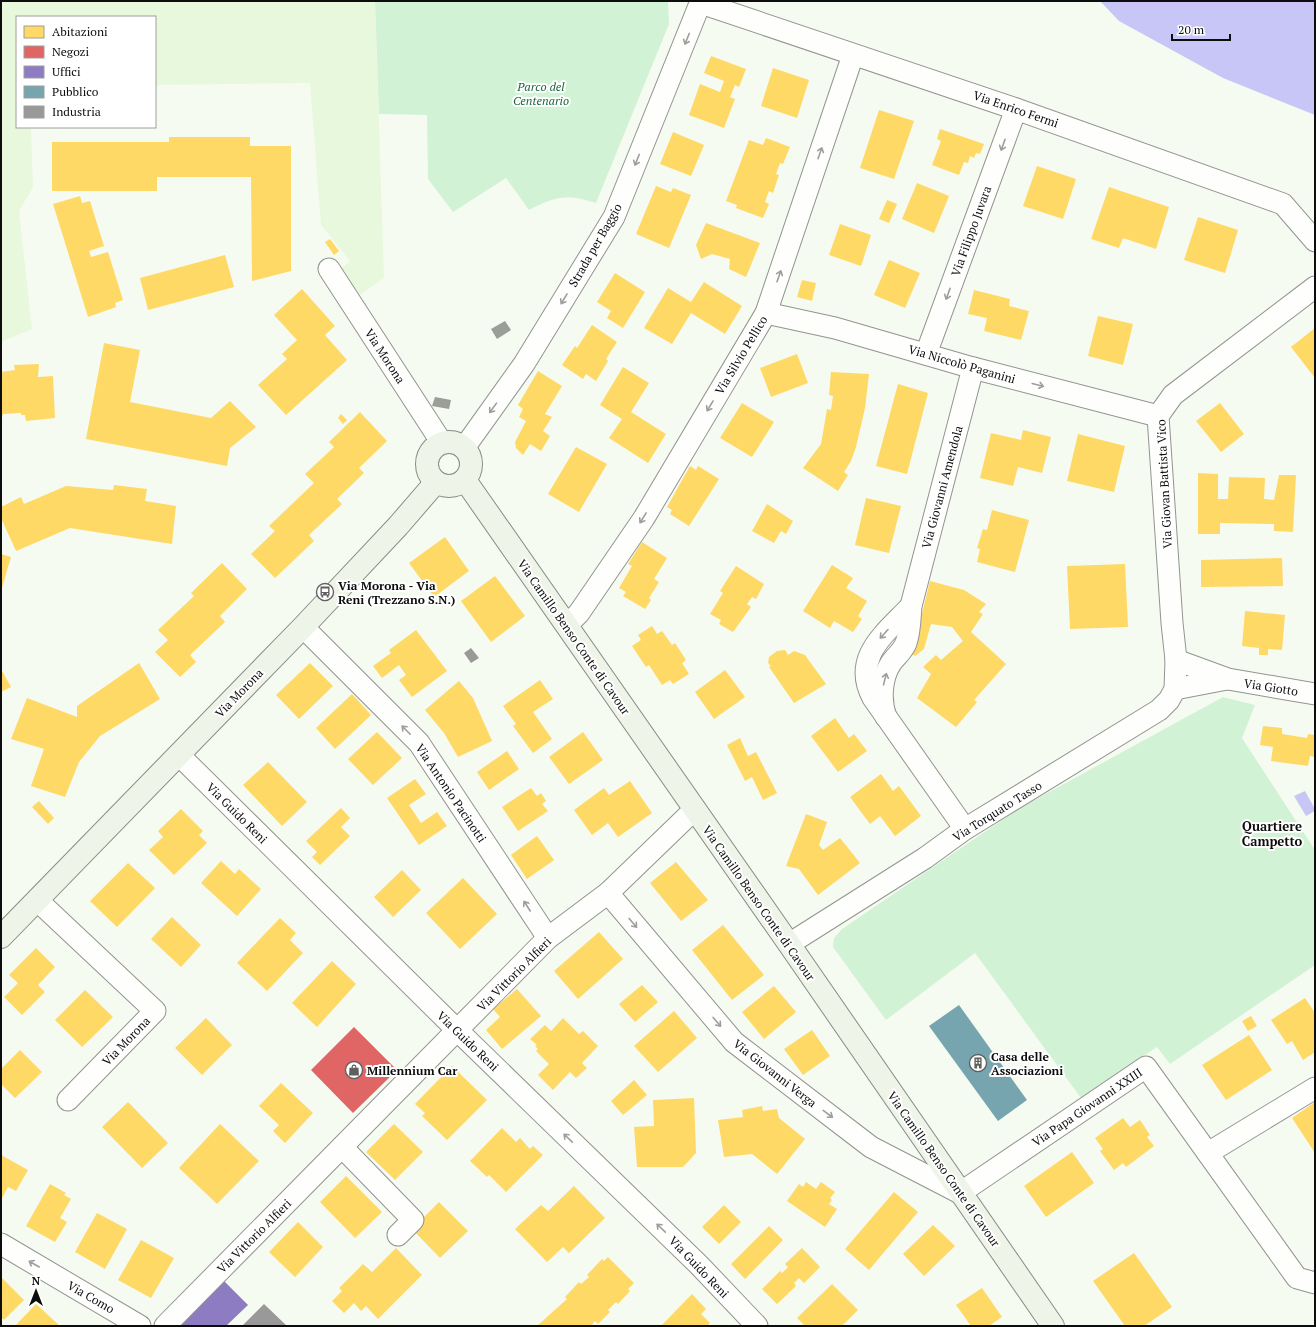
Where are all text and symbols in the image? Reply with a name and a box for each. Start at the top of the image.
legend [16,16,156,128]
scale bar [1172,16,1230,42]
text: 20 m [1178,22,1205,37]
text: Abitazioni [52,24,108,39]
one-way arrow [682,33,690,45]
text: Negozi [52,44,89,59]
text: Uffici [52,64,81,79]
park label: Parco del Centenario [513,79,569,108]
text: Pubblico [52,84,99,99]
street label: Via Enrico Fermi [971,87,1061,131]
text: Industria [52,104,101,119]
one-way arrow [998,139,1006,151]
one-way arrow [817,146,824,159]
one-way arrow [633,153,641,165]
street label: Via Filippo Juvara [948,184,994,278]
street label: Strada per Baggio [565,200,625,289]
one-way arrow [775,270,783,282]
one-way arrow [944,287,951,300]
one-way arrow [559,293,567,305]
street label: Via Silvio Pellico [712,313,771,397]
street label: Via Morona [362,326,408,386]
street label: Via Niccolò Paganini [907,342,1018,387]
one-way arrow [1031,382,1044,389]
one-way arrow [706,400,714,412]
one-way arrow [489,402,497,413]
street label: Via Giovan Battista Vico [1153,419,1175,549]
street label: Via Giovanni Amendola [918,424,966,550]
one-way arrow [639,512,647,524]
street label: Via Camillo Benso Conte di Cavour [514,556,634,718]
place label: Via Morona - Via Reni (Trezzano S.N.) [338,578,455,607]
bus stop icon: Via Morona - Via Reni (Trezzano S.N.) [315,582,335,602]
one-way arrow [879,629,889,639]
street label: Via Morona [212,665,266,721]
one-way arrow [882,673,889,686]
street label: Via Giotto [1243,675,1300,699]
one-way arrow [401,725,411,735]
street label: Via Antonio Pacinotti [412,741,490,846]
street label: Via Torquato Tasso [950,777,1045,844]
street label: Via Guido Reni [203,779,271,847]
district label: Quartiere Campetto [1242,817,1303,850]
street label: Via Camillo Benso Conte di Cavour [699,822,819,984]
one-way arrow [522,900,530,912]
one-way arrow [629,918,638,928]
street label: Via Vittorio Alfieri [474,934,554,1014]
street label: Via Guido Reni [434,1008,502,1074]
street label: Via Morona [99,1013,153,1069]
one-way arrow [713,1017,722,1028]
street label: Via Giovanni Verga [730,1036,820,1110]
place label: Casa delle Associazioni [991,1049,1063,1078]
building icon: Casa delle Associazioni [968,1053,988,1073]
shop icon: Millennium Car [344,1060,364,1080]
place label: Millennium Car [367,1063,458,1078]
street label: Via Papa Giovanni XXIII [1029,1065,1145,1149]
street label: Via Camillo Benso Conte di Cavour [884,1088,1004,1250]
one-way arrow [822,1110,833,1118]
one-way arrow [563,1133,573,1143]
street label: Via Vittorio Alfieri [214,1196,294,1276]
one-way arrow [656,1224,666,1233]
street label: Via Guido Reni [666,1233,732,1301]
one-way arrow [28,1259,40,1267]
north arrow [16,1271,56,1311]
text: N [32,1274,41,1288]
street label: Via Como [65,1278,118,1317]

